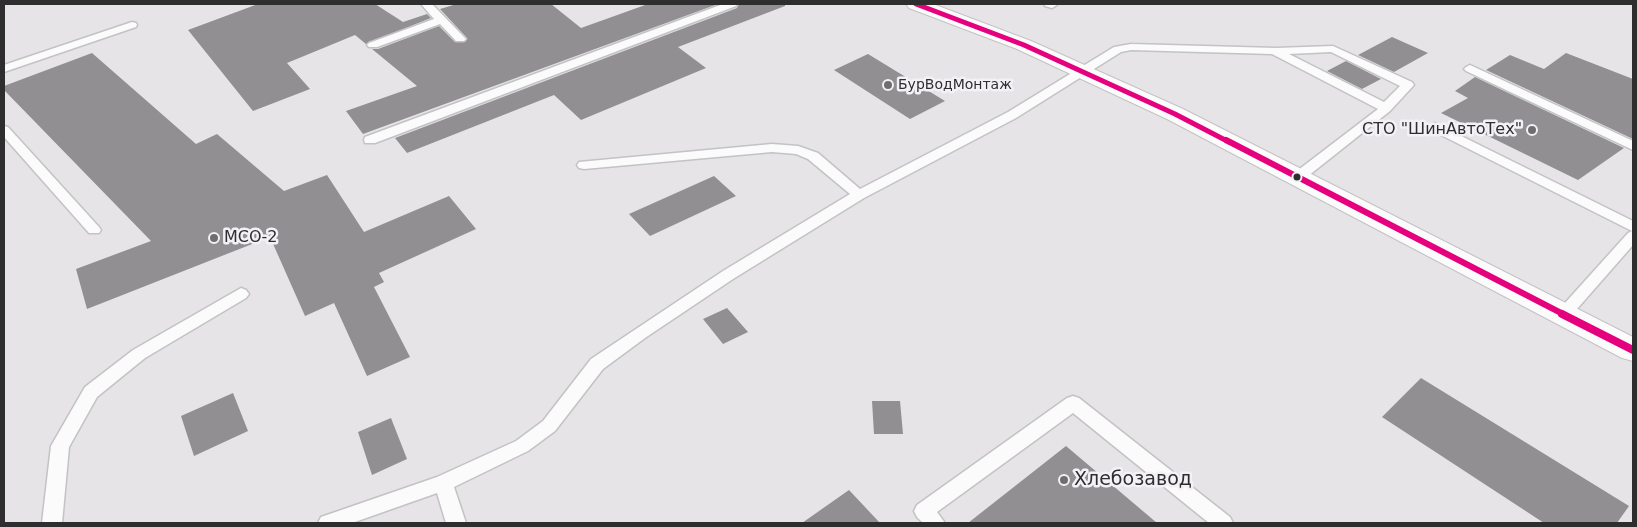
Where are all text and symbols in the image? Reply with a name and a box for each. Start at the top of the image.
place label: БурВодМонтаж [898,77,1012,93]
marker: БурВодМонтаж [882,79,894,91]
place label: СТО "ШинАвтоТех" [1362,120,1522,140]
marker: СТО "ШинАвтоТех" [1526,124,1538,136]
unlabelled marker [1292,172,1302,182]
place label: МСО-2 [224,228,278,248]
marker: МСО-2 [208,232,220,244]
place label: Хлебозавод [1074,469,1192,491]
marker: Хлебозавод [1058,474,1070,486]

